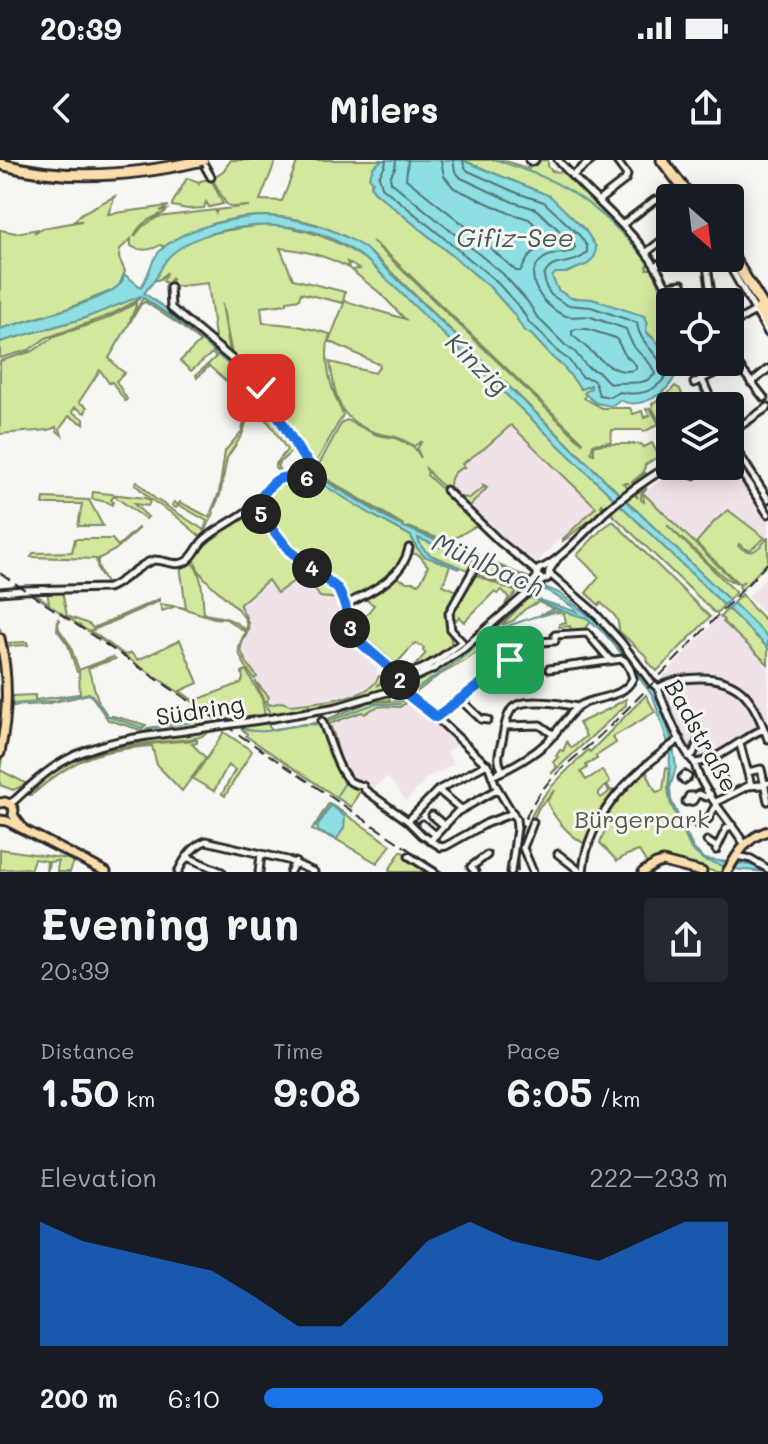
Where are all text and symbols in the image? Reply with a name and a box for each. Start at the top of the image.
text: 20:39 [40,8,122,48]
text: Milers [329,85,439,132]
icon: back [40,86,84,130]
icon: share [684,86,728,130]
north arrow [656,184,744,272]
map controls [656,184,744,480]
water label: Gifiz-See [456,220,574,254]
button: locate [656,288,744,376]
water label: Kinzig [439,325,517,402]
pin [227,354,295,422]
icon: check [239,366,283,410]
button: layers [656,392,744,480]
pin: 6 [287,458,327,498]
text: 6 [300,463,314,492]
pin: 5 [241,494,281,534]
text: 5 [255,499,267,528]
water label: Mühlbach [427,524,550,604]
pin: 4 [292,548,332,588]
text: 4 [305,553,319,582]
pin: 3 [330,608,370,648]
text: 3 [343,613,357,642]
pin [476,626,544,694]
icon: arrive [488,638,532,682]
pin: 2 [380,660,420,700]
text: 2 [394,665,406,694]
street label: Badstraße [659,673,746,797]
street label: Südring [154,687,246,732]
park label: Bürgerpark [574,803,710,834]
text: Evening run [40,894,299,951]
button: share [644,898,728,982]
text: 20:39 [40,953,109,987]
text: Distance [40,1036,135,1065]
text: Time [273,1036,323,1065]
text: Pace [507,1036,560,1065]
text: 1.50 [40,1065,119,1117]
text: 9:08 [273,1065,361,1117]
text: 6:05 [507,1065,593,1117]
text: km [119,1084,155,1113]
text: /km [593,1084,640,1113]
text: Elevation [40,1160,157,1194]
text: 222–233 m [589,1160,728,1194]
text: 200 m [40,1381,118,1415]
text: 6:10 [168,1381,219,1415]

